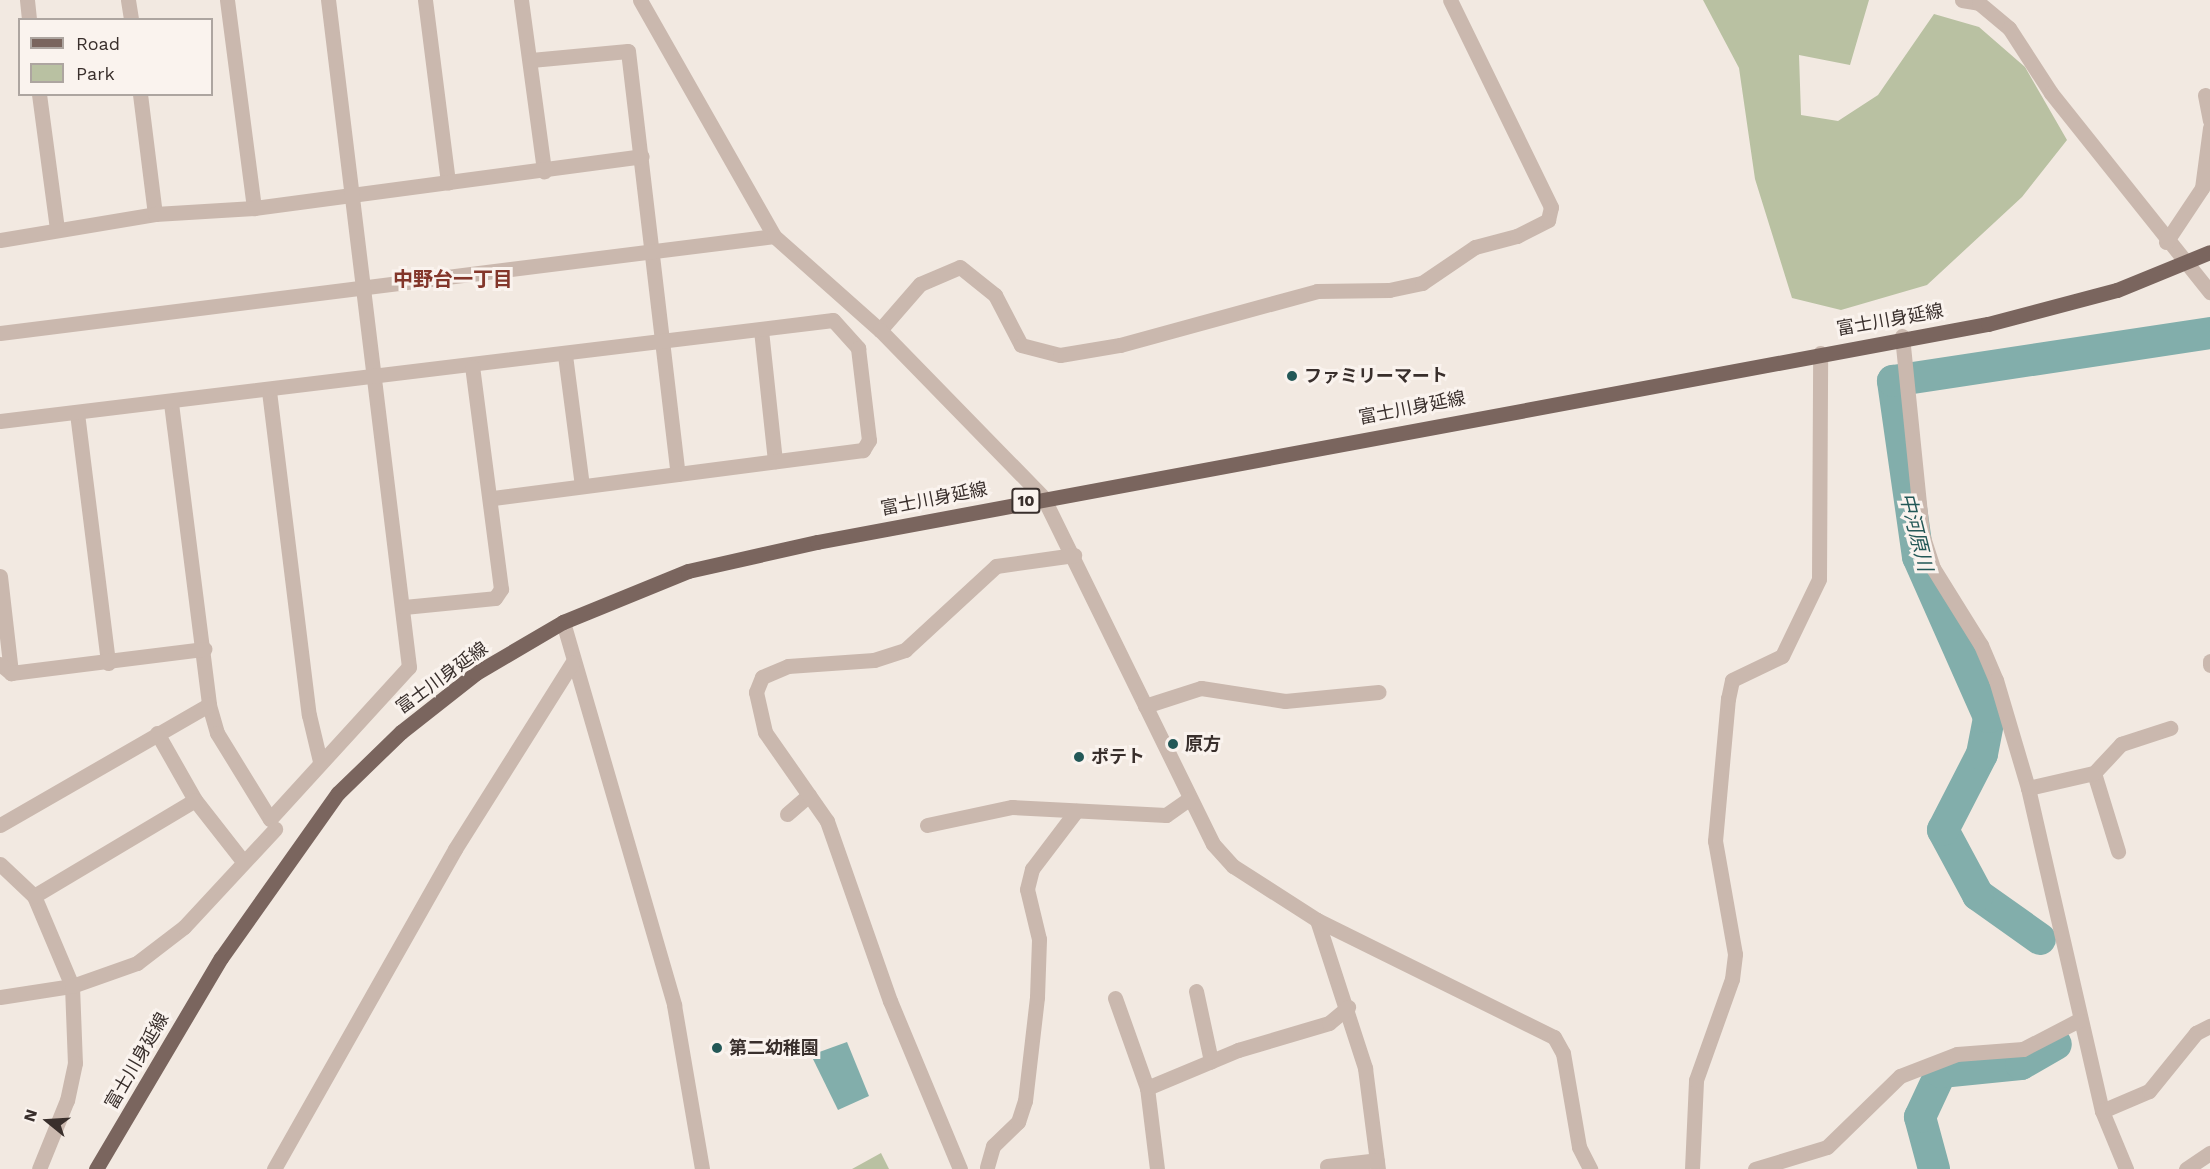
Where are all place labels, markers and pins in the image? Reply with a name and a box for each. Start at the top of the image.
place label: ファミリーマート [1304,365,1448,387]
marker: ファミリーマート [1285,369,1299,383]
place label: 原方 [1185,733,1221,755]
marker: 原方 [1166,737,1180,751]
place label: ポテト [1091,746,1145,768]
marker: ポテト [1072,750,1086,764]
place label: 第二幼稚園 [729,1037,819,1059]
marker: 第二幼稚園 [710,1041,724,1055]

